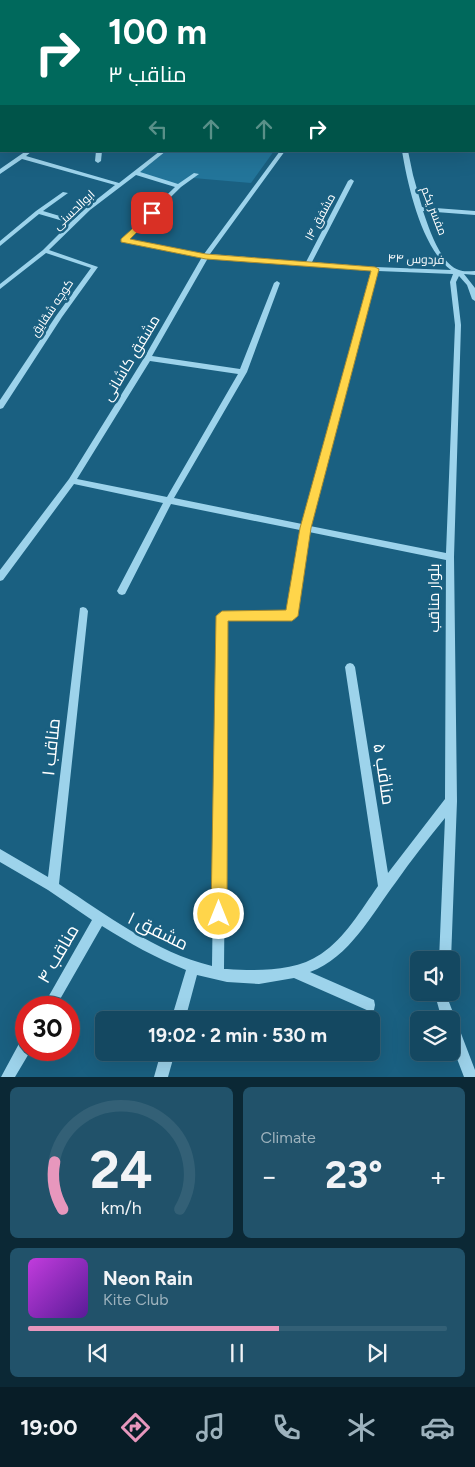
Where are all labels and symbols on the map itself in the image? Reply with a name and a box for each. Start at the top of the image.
street label: مفسر یکم [417,185,450,238]
street label: ابوالحسنی [50,187,98,233]
street label: مشفق ۱۴ [302,191,338,243]
pin [131,192,173,234]
street label: فردوس ۴۴ [387,251,445,267]
street label: کوچه شقایق [28,277,78,340]
street label: مشفق کاشانی [98,312,165,405]
street label: بلوار مناقب [425,564,443,632]
street label: مناقب ۱ [37,717,65,777]
street label: مناقب ۵ [368,742,400,806]
position arrow [192,887,244,939]
street label: مشفق ۱ [124,907,192,956]
street label: مناقب ۴ [32,921,84,987]
speed limit sign: 30 [15,996,80,1061]

